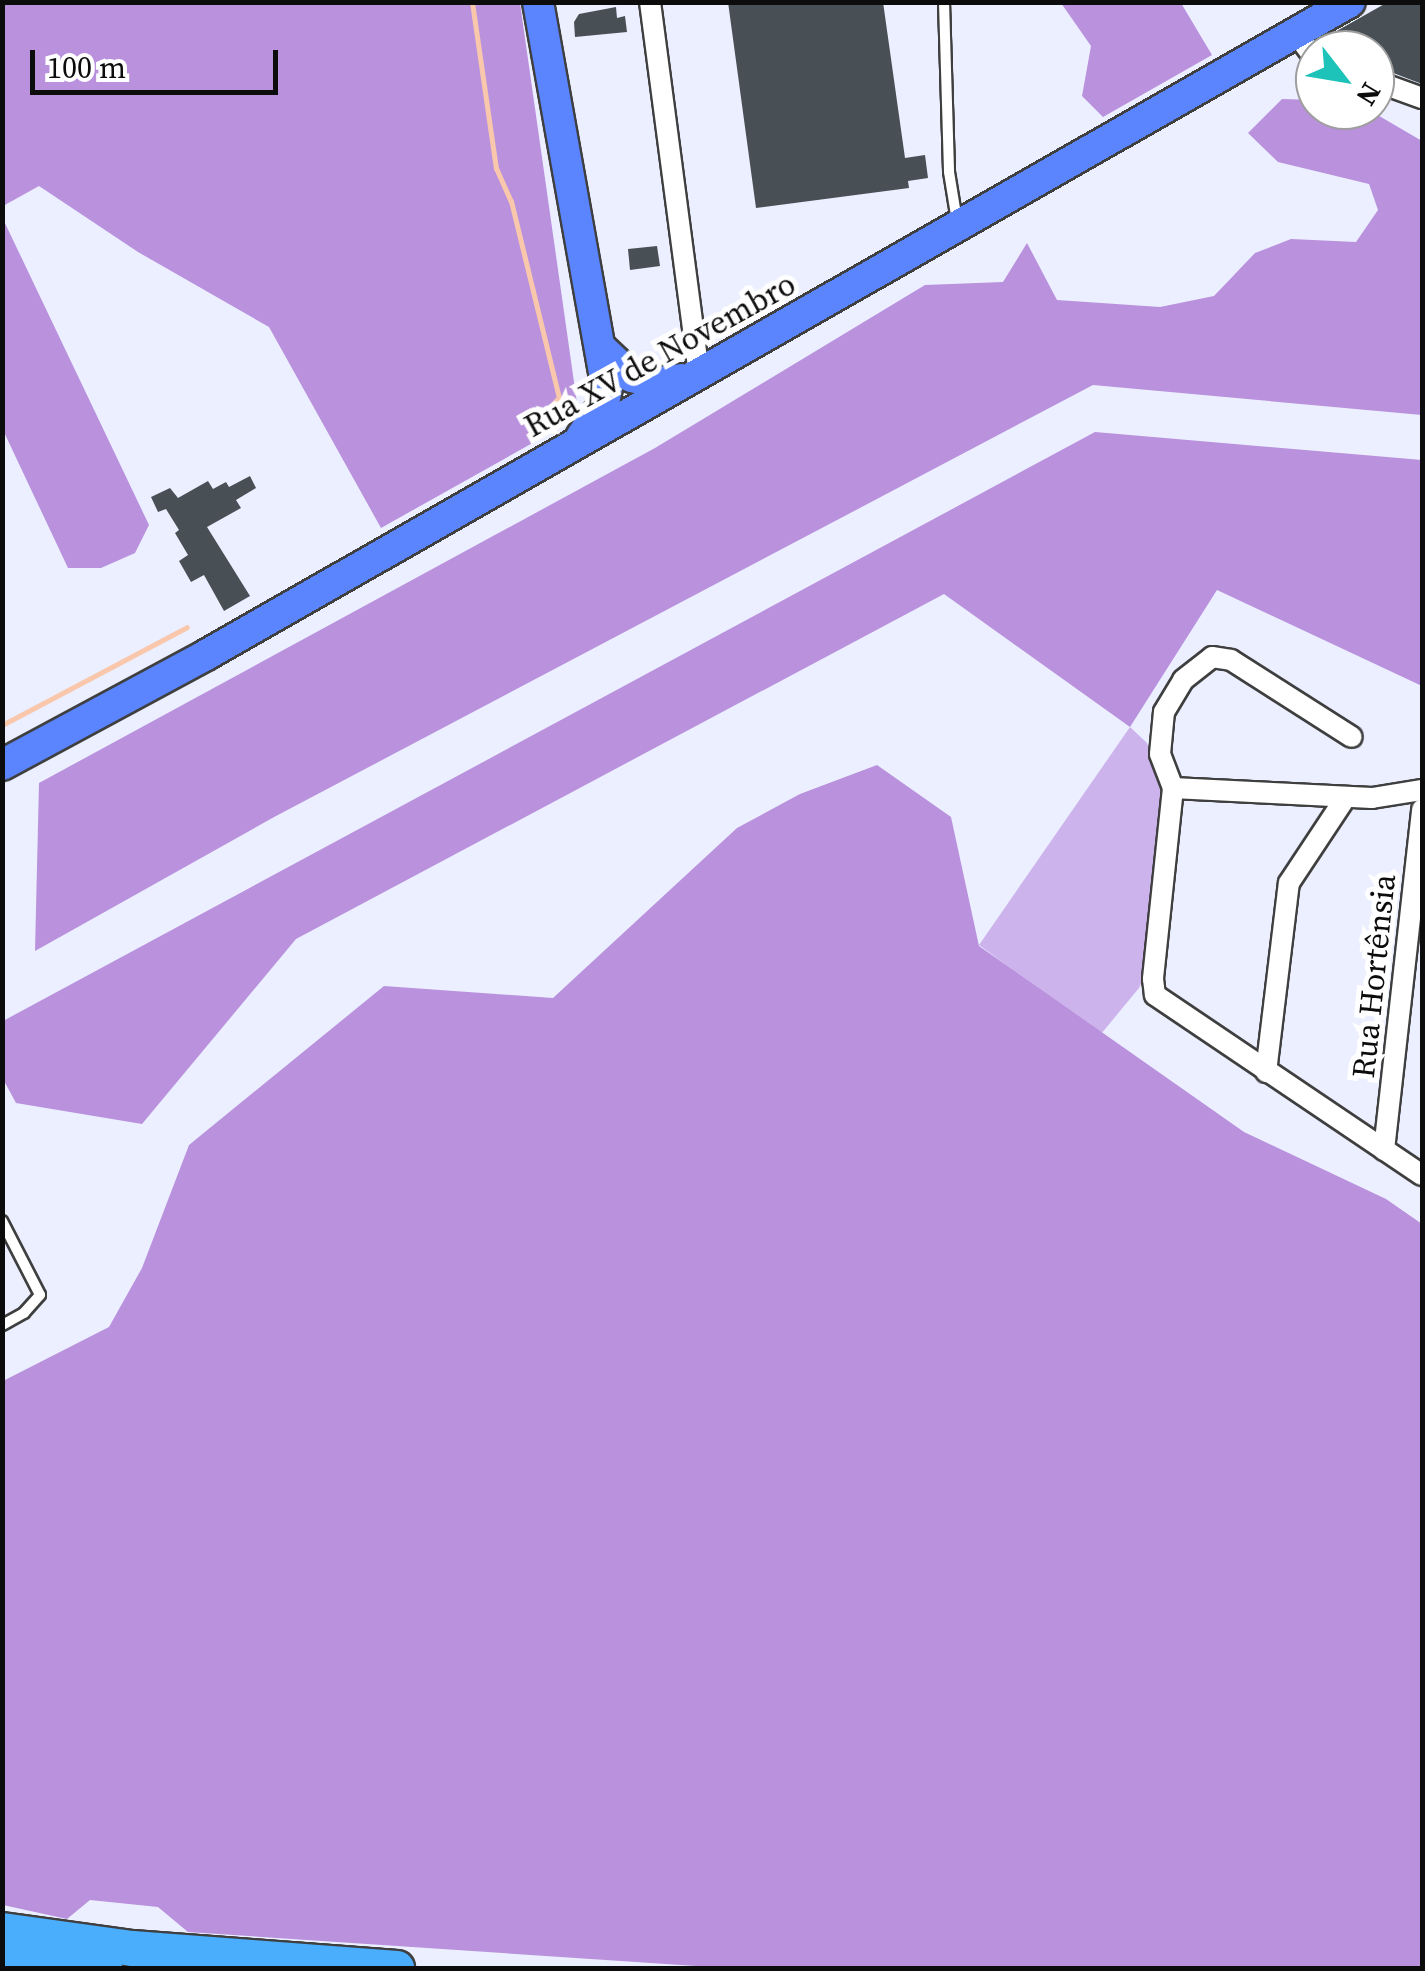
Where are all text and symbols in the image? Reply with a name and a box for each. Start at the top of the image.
scale bar [35,30,282,92]
north arrow [1295,30,1395,130]
text: 100 m [47,47,126,88]
text: N [1347,76,1391,113]
street label: Rua XV de Novembro [517,264,803,446]
street label: Rua Hortênsia [1344,872,1404,1080]

